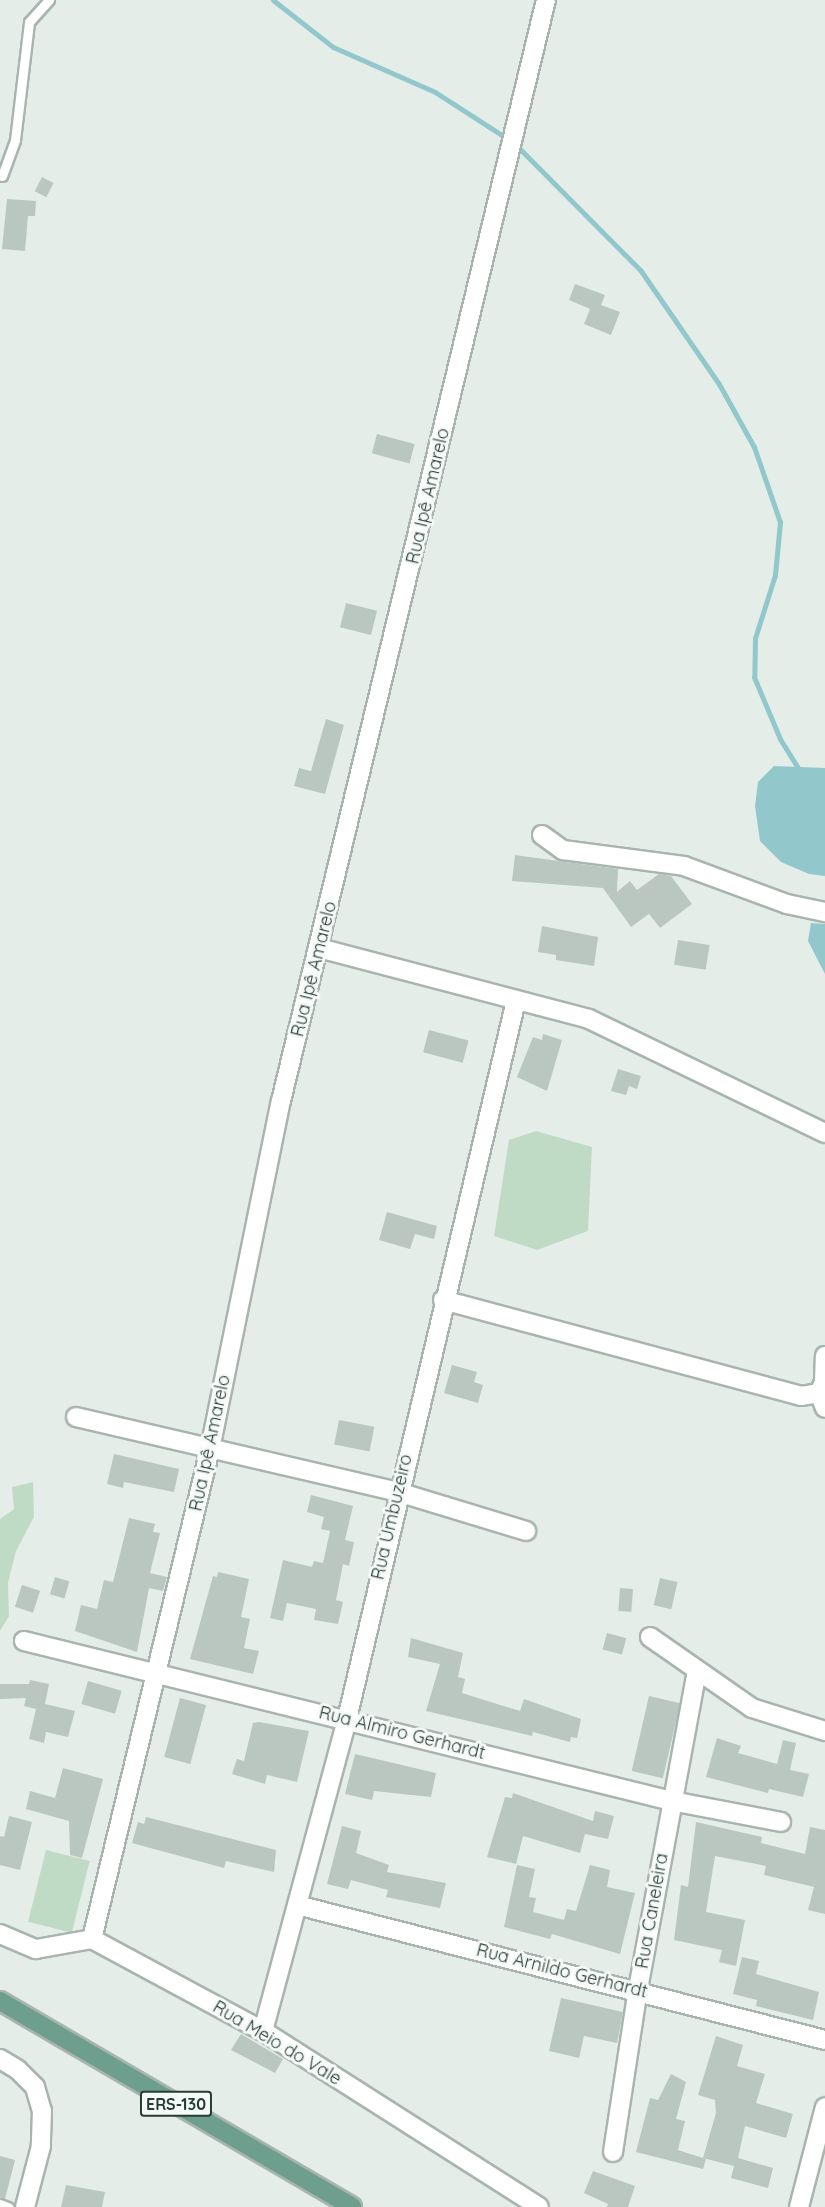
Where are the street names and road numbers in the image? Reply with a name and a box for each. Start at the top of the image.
street label: Rua Ipê Amarelo [402,426,454,566]
street label: Rua Ipê Amarelo [287,899,341,1039]
street label: Rua Ipê Amarelo [185,1373,235,1513]
street label: Rua Umbuzeiro [367,1452,417,1582]
street label: Rua Almiro Gerhardt [317,1702,487,1764]
street label: Rua Caneleira [631,1852,673,1970]
street label: Rua Arnildo Gerhardt [474,1939,650,2003]
street label: Rua Meio do Vale [209,1996,345,2090]
road number: ERS-130 [138,2091,213,2117]

